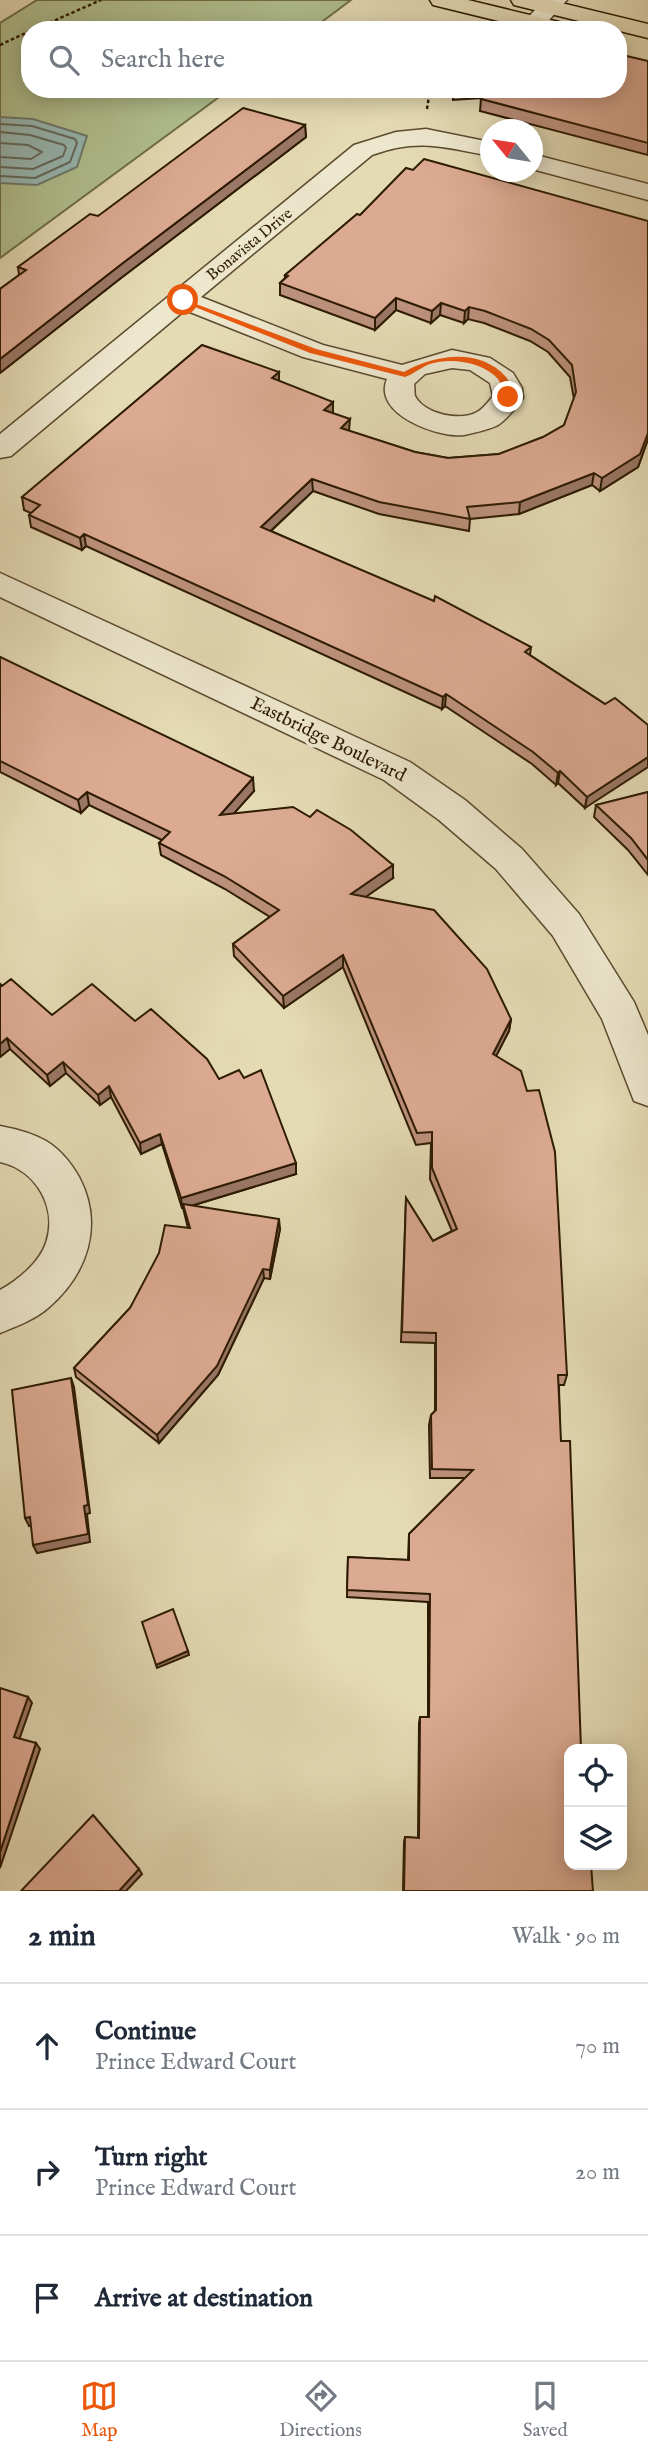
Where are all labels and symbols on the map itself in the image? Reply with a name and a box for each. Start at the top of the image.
north arrow [480,119,543,182]
street label: Bonavista Drive [203,204,297,286]
route start [167,284,198,315]
route end [492,381,523,412]
street label: Eastbridge Boulevard [246,692,410,788]

